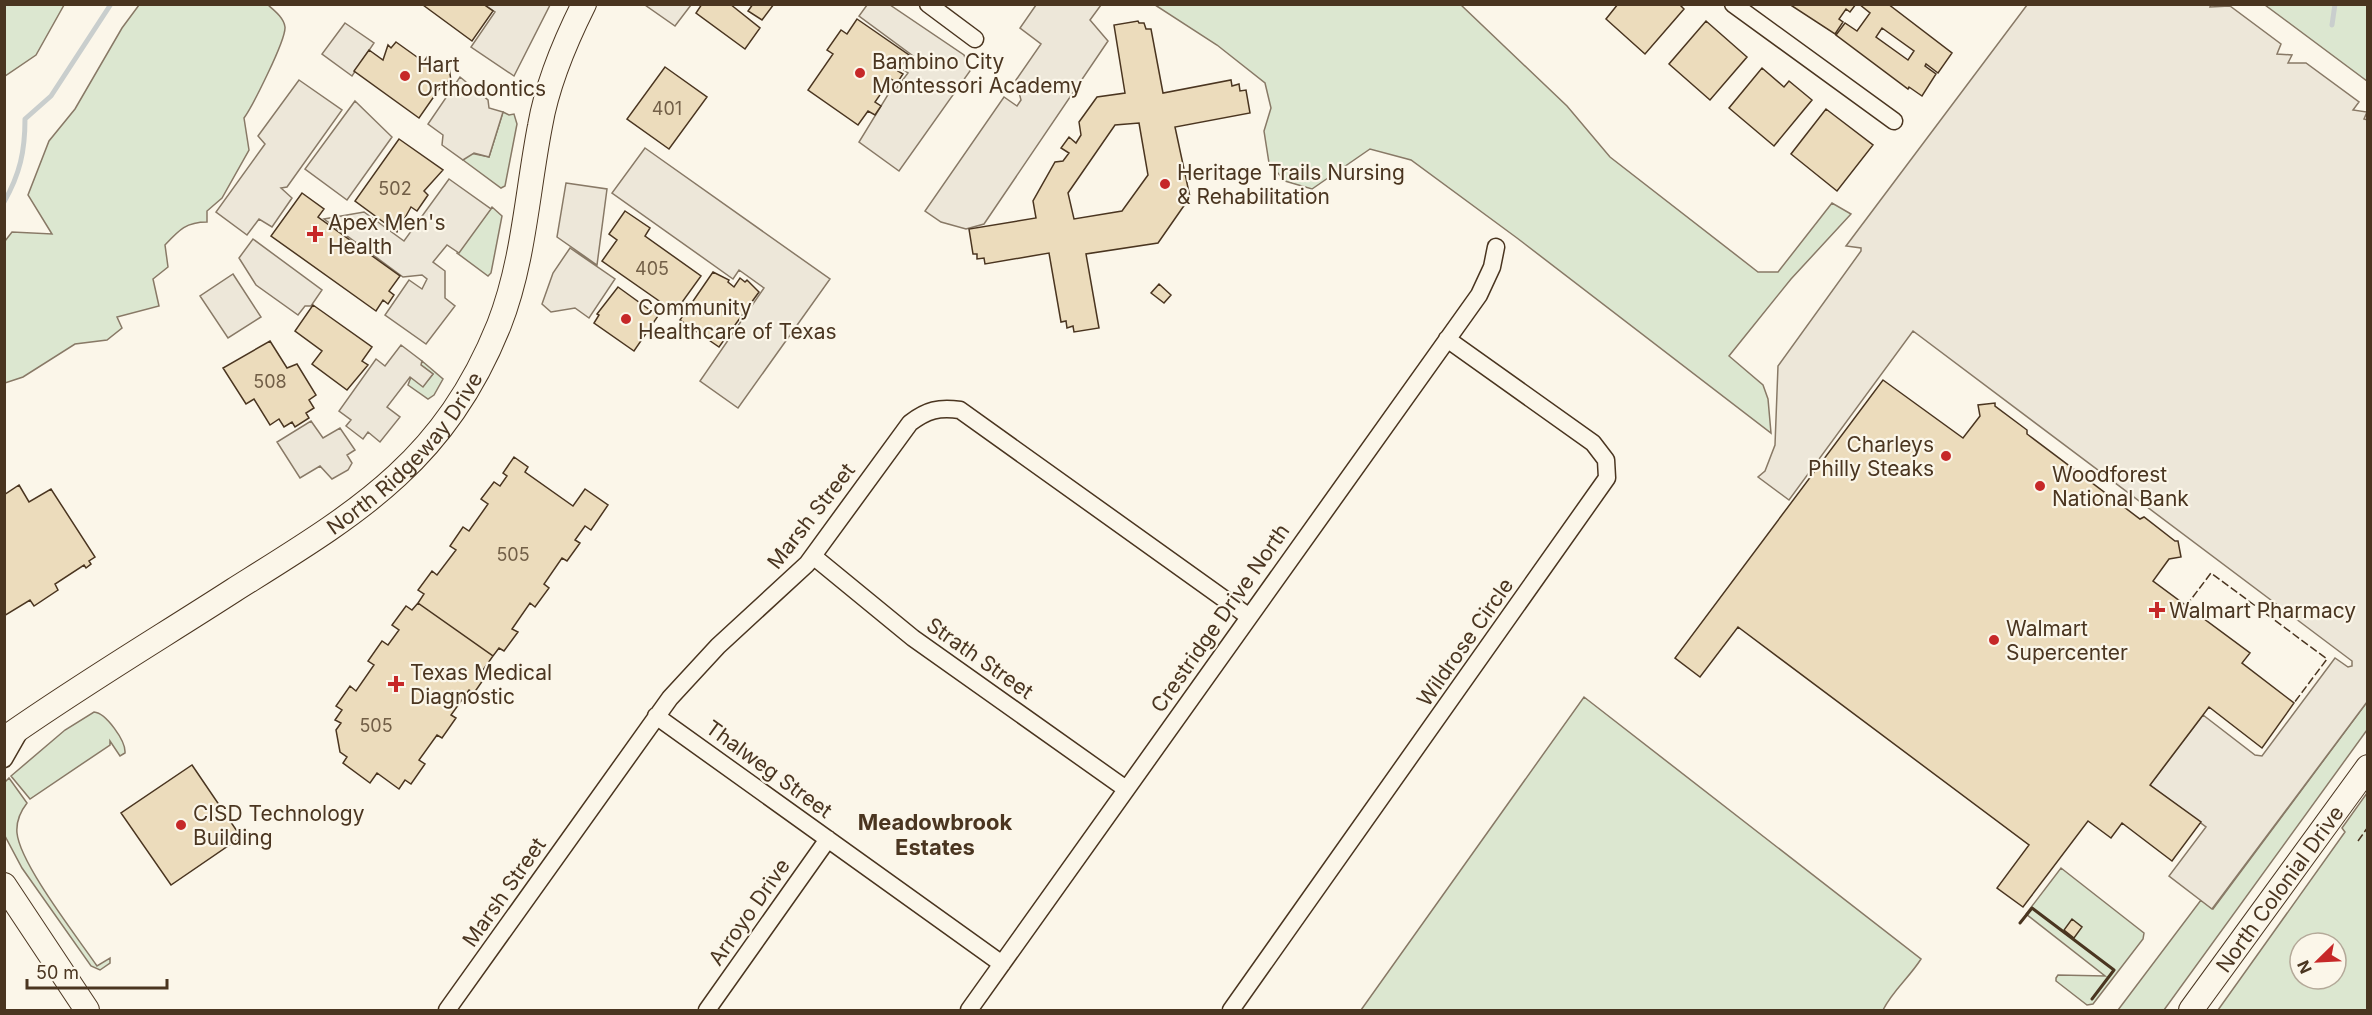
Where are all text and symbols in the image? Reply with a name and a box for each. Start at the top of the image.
place label: Bambino City Montessori Academy [872,49,1083,98]
place label: Hart Orthodontics [417,52,546,101]
marker: Bambino City Montessori Academy [853,66,867,80]
marker: Hart Orthodontics [398,69,412,83]
house number: 401 [652,98,682,119]
place label: Heritage Trails Nursing & Rehabilitation [1177,160,1405,209]
marker: Heritage Trails Nursing & Rehabilitation [1158,177,1172,191]
house number: 502 [378,178,412,199]
place label: Apex Men's Health [328,210,446,259]
marker: Apex Men's Health [306,225,324,243]
house number: 405 [635,258,669,279]
place label: Community Healthcare of Texas [638,295,837,344]
marker: Community Healthcare of Texas [619,312,633,326]
street label: North Ridgeway Drive [322,368,487,539]
house number: 508 [253,371,287,392]
place label: Charleys Philly Steaks [1808,432,1934,481]
marker: Charleys Philly Steaks [1939,449,1953,463]
street label: Marsh Street [762,458,860,574]
place label: Woodforest National Bank [2052,462,2189,511]
marker: Woodforest National Bank [2033,479,2047,493]
street label: Crestridge Drive North [1145,519,1295,717]
house number: 505 [496,544,530,565]
street label: Wildrose Circle [1412,573,1518,711]
place label: Walmart Pharmacy [2169,598,2356,623]
marker: Walmart Pharmacy [2150,603,2164,617]
street label: Strath Street [922,612,1038,704]
place label: Walmart Supercenter [2006,616,2128,665]
marker: Walmart Supercenter [1987,633,2001,647]
place label: Texas Medical Diagnostic [410,660,552,709]
marker: Texas Medical Diagnostic [387,675,405,693]
house number: 505 [359,715,393,736]
street label: Thalweg Street [701,715,837,823]
place label: CISD Technology Building [193,801,365,850]
street label: North Colonial Drive [2210,801,2348,977]
district label: Meadowbrook Estates [858,809,1012,860]
marker: CISD Technology Building [174,818,188,832]
street label: Marsh Street [457,833,551,951]
street label: Arroyo Drive [703,854,795,970]
north arrow [2288,931,2348,991]
scale bar [27,952,166,990]
text: 50 m [36,962,79,983]

